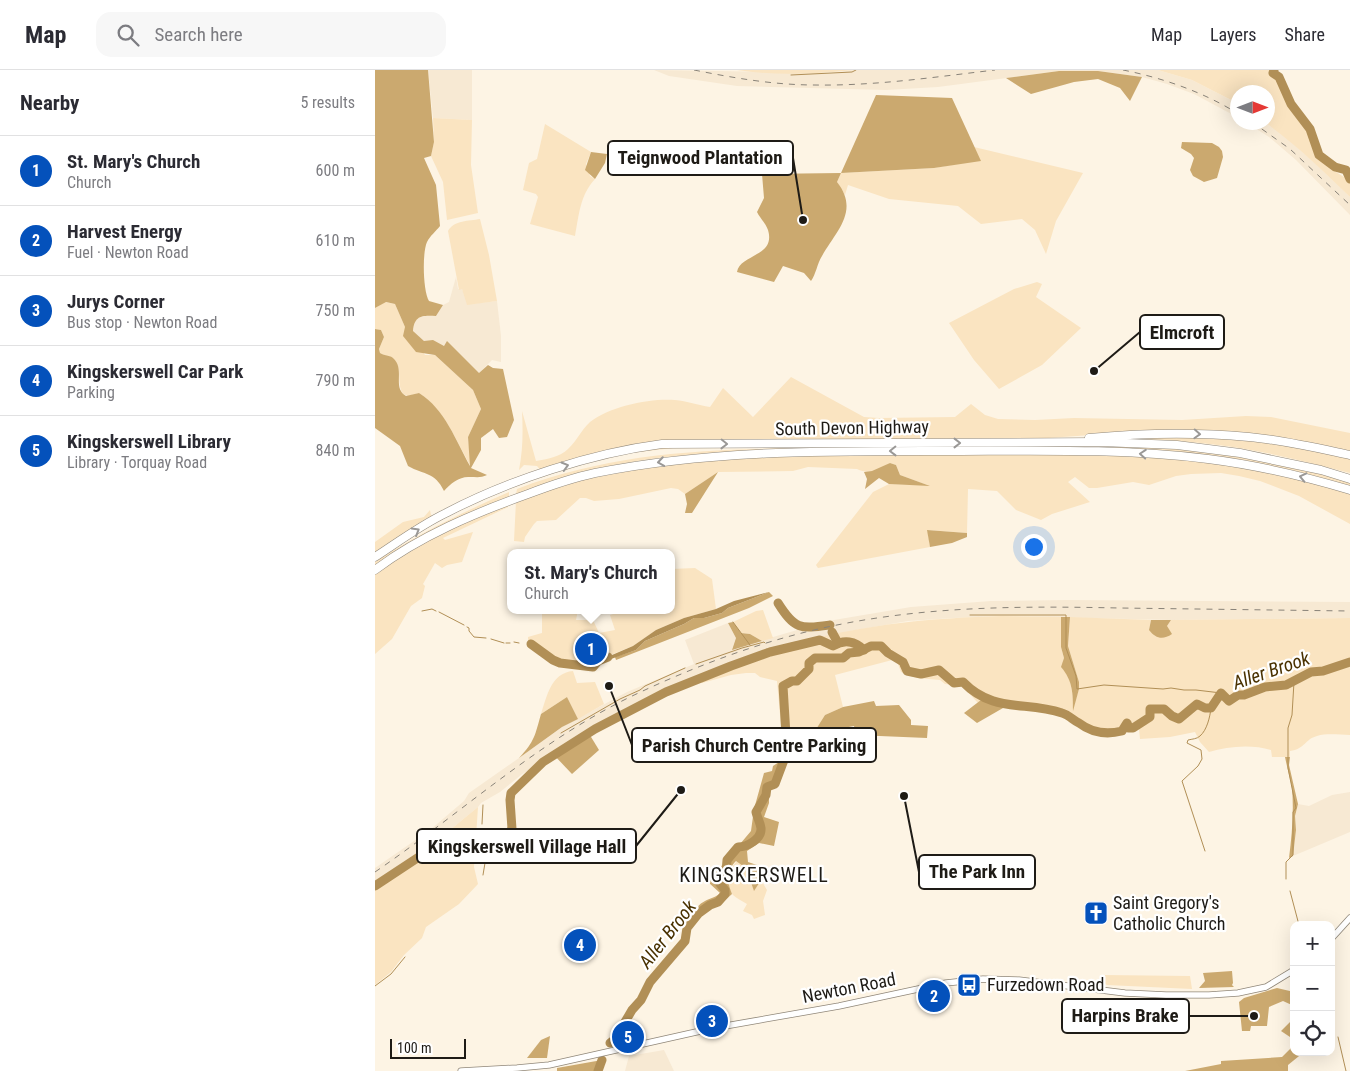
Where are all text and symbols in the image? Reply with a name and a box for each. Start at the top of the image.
search box [96,12,446,57]
text: Map [25,21,66,49]
icon: search [114,21,142,49]
text: Search here [154,23,243,46]
text: Map [1151,24,1182,45]
text: Layers [1210,24,1257,45]
text: Share [1285,24,1325,45]
north arrow [1230,85,1275,130]
text: Nearby [20,91,79,115]
text: 5 results [300,93,355,112]
callout: Teignwood Plantation [608,141,793,175]
text: Teignwood Plantation [617,146,783,169]
text: St. Mary's Church [67,150,200,173]
text: 1 [32,161,40,180]
text: 600 m [316,161,355,180]
text: Church [67,173,111,192]
text: Harvest Energy [67,220,182,243]
text: 2 [32,231,40,250]
text: 610 m [316,231,355,250]
text: Fuel · Newton Road [67,243,189,262]
text: Jurys Corner [67,290,165,313]
text: 3 [32,301,40,320]
text: 750 m [316,301,355,320]
text: Bus stop · Newton Road [67,313,217,332]
callout: Elmcroft [1140,315,1224,349]
text: Elmcroft [1150,321,1214,344]
text: Kingskerswell Car Park [67,360,243,383]
text: 4 [32,371,40,390]
text: 790 m [316,371,355,390]
text: Parking [67,383,115,402]
street label: South Devon Highway [775,416,930,439]
one-way arrow [1194,429,1202,440]
text: Kingskerswell Library [67,430,231,453]
one-way arrow [953,437,961,448]
one-way arrow [721,439,729,449]
text: 5 [32,441,40,460]
text: 840 m [316,441,355,460]
one-way arrow [888,446,896,456]
one-way arrow [1138,448,1146,459]
text: Library · Torquay Road [67,453,207,472]
one-way arrow [656,457,665,467]
one-way arrow [560,462,568,472]
one-way arrow [1299,472,1308,483]
one-way arrow [411,527,420,537]
your location [1021,534,1047,560]
popup [507,549,675,614]
text: St. Mary's Church [524,561,658,584]
text: Church [524,584,569,603]
pin: 1 [575,630,607,668]
water label: Aller Brook [1229,646,1313,695]
callout: Parish Church Centre Parking [632,728,876,762]
text: Parish Church Centre Parking [642,734,866,757]
callout: Kingskerswell Village Hall [417,829,636,863]
text: Kingskerswell Village Hall [428,835,626,858]
callout: The Park Inn [919,855,1035,889]
text: The Park Inn [929,860,1025,883]
district label: KINGSKERSWELL [679,863,829,887]
place label: Saint Gregory's Catholic Church [1113,892,1226,934]
water label: Aller Brook [633,895,701,974]
church icon: Saint Gregory's Catholic Church [1083,900,1109,926]
map controls [1290,921,1335,1056]
button: + [1290,921,1335,966]
pin: 4 [564,926,596,964]
button: − [1290,966,1335,1011]
street label: Newton Road [801,968,897,1007]
bus stop icon: Furzedown Road [956,972,982,998]
place label: Furzedown Road [987,974,1105,995]
pin: 2 [918,977,950,1015]
callout: Harpins Brake [1062,999,1189,1033]
pin: 3 [696,1002,728,1040]
text: Harpins Brake [1071,1004,1179,1027]
button: locate [1290,1011,1335,1056]
pin: 5 [612,1018,644,1056]
scale bar [390,1036,466,1059]
text: 100 m [397,1040,432,1056]

